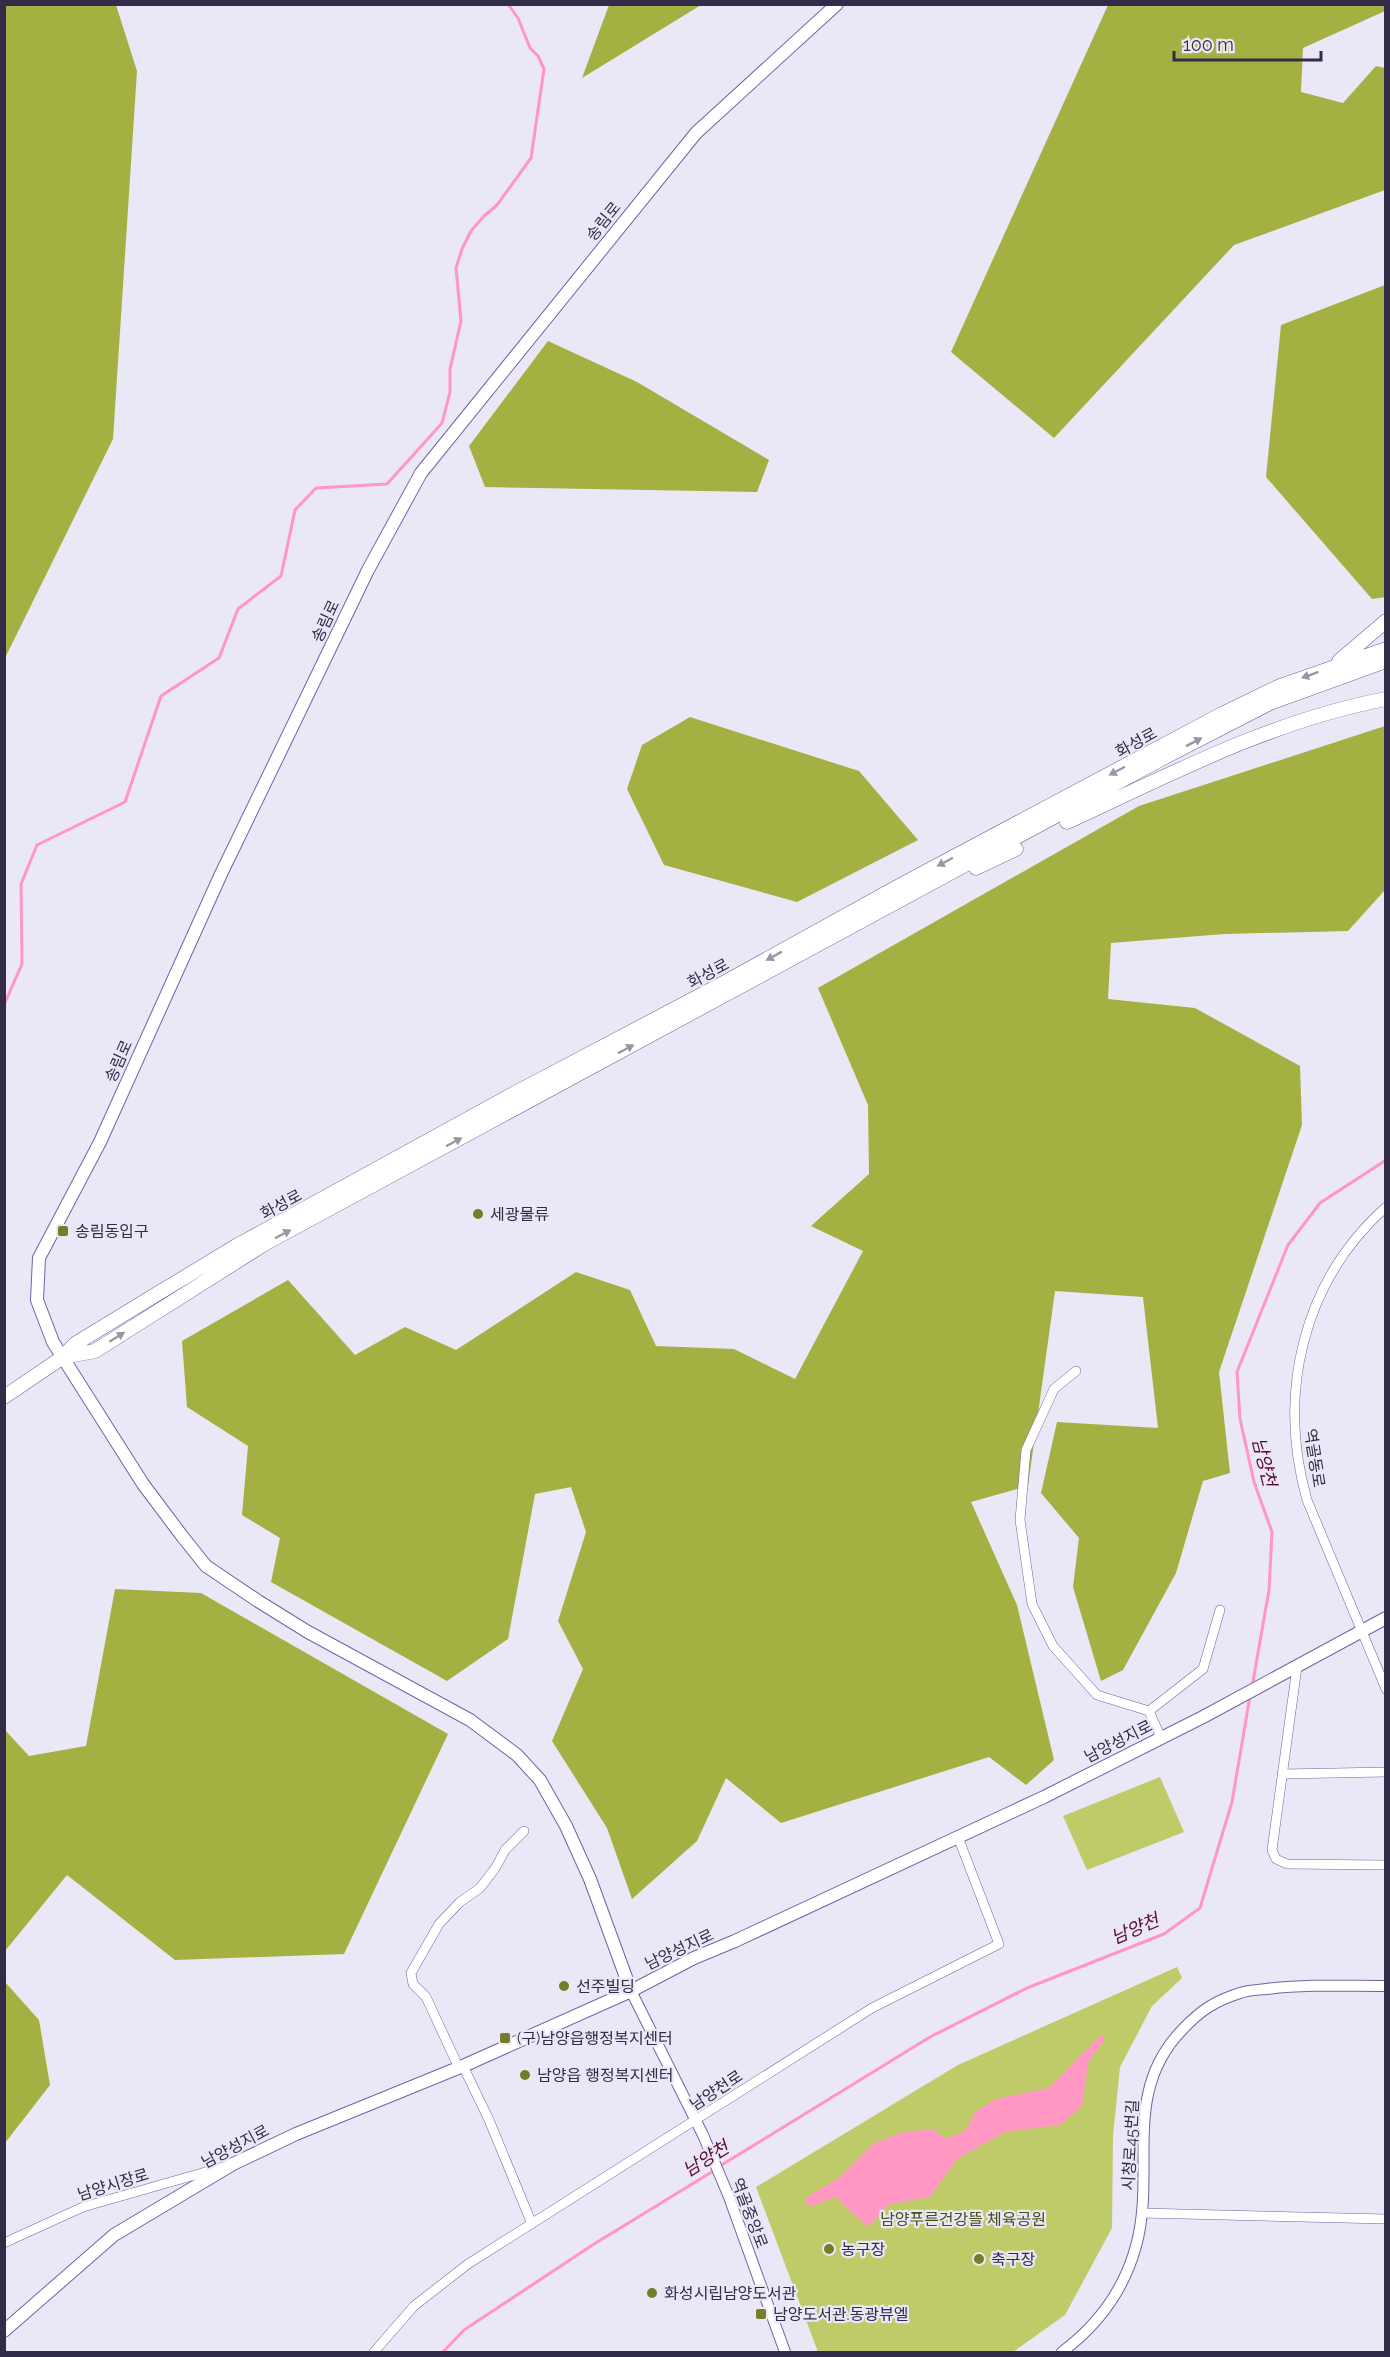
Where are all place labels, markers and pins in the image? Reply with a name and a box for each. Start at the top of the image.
place label: 세광물류 [490,1205,549,1224]
marker: 세광물류 [471,1207,485,1221]
place label: 송림동입구 [75,1222,149,1241]
marker: 송림동입구 [56,1224,70,1238]
place label: 선주빌딩 [576,1977,635,1996]
marker: 선주빌딩 [557,1979,571,1993]
place label: (구)남양읍행정복지센터 [517,2029,673,2048]
marker: (구)남양읍행정복지센터 [498,2031,512,2045]
place label: 남양읍 행정복지센터 [537,2066,674,2085]
marker: 남양읍 행정복지센터 [518,2068,532,2082]
place label: 농구장 [841,2240,885,2259]
marker: 농구장 [822,2242,836,2256]
place label: 축구장 [991,2250,1035,2269]
marker: 축구장 [972,2252,986,2266]
place label: 화성시립남양도서관 [664,2284,797,2303]
marker: 화성시립남양도서관 [645,2286,659,2300]
place label: 남양도서관.동광뷰엘 [773,2305,909,2324]
marker: 남양도서관.동광뷰엘 [754,2307,768,2321]

